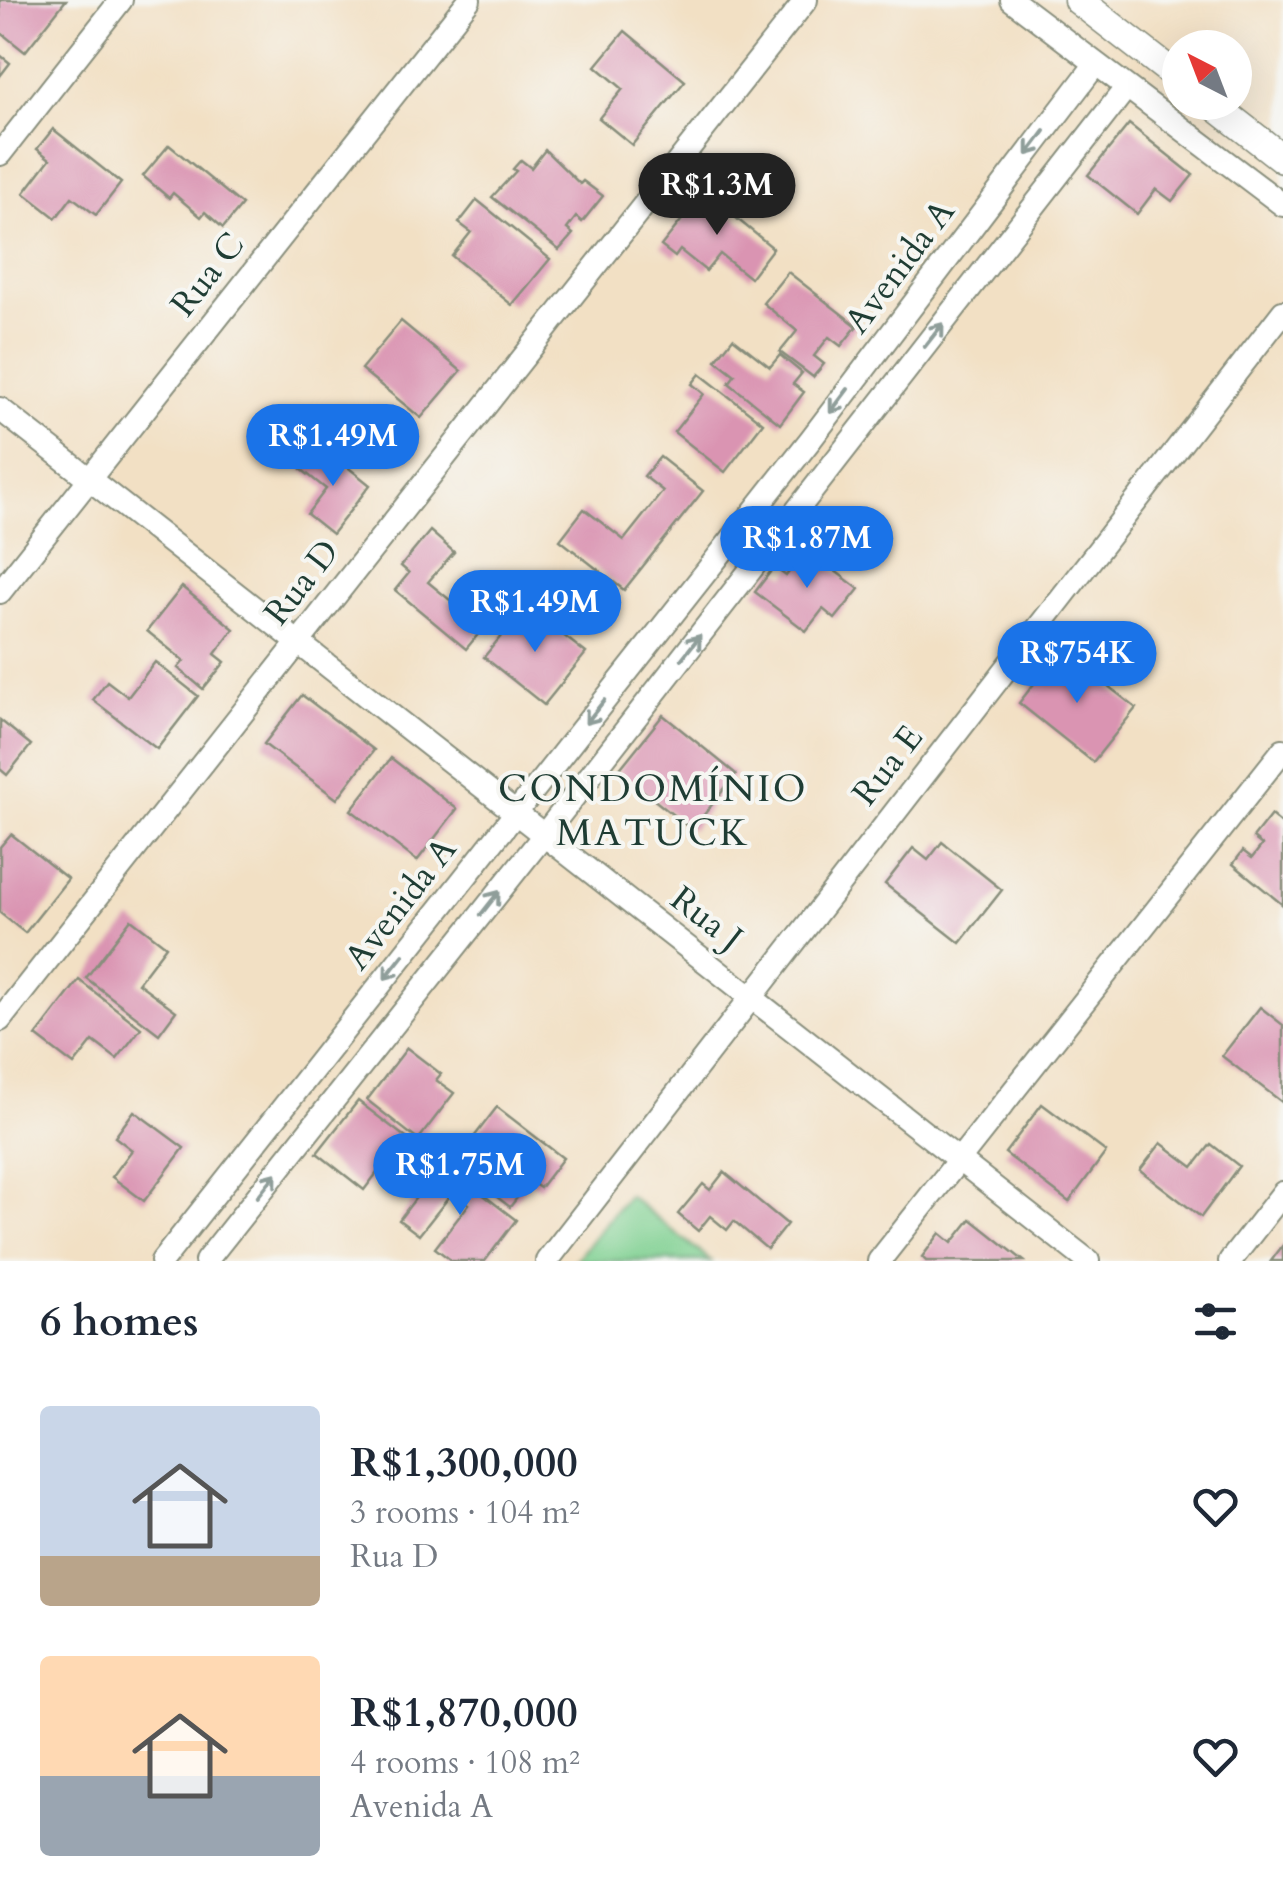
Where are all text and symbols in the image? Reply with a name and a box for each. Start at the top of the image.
north arrow [1162,30,1252,120]
map controls [1162,30,1252,120]
one-way arrow [1026,129,1047,156]
pin: R$1.3M [636,153,798,238]
text: R$1.3M [660,163,774,207]
street label: Avenida A [834,190,966,343]
street label: Rua C [160,223,256,327]
one-way arrow [923,322,944,349]
one-way arrow [829,388,851,414]
pin: R$1.49M [241,404,425,489]
text: R$1.49M [268,414,398,458]
pin: R$1.87M [715,506,899,591]
text: R$1.87M [742,516,872,560]
street label: Rua D [253,530,350,635]
pin: R$1.49M [443,570,627,655]
text: R$1.49M [470,580,600,624]
pin: R$754K [996,621,1158,706]
text: R$754K [1019,631,1135,675]
one-way arrow [680,634,702,660]
one-way arrow [585,698,606,725]
street label: Rua E [841,716,934,816]
district label: CONDOMÍNIO MATUCK [498,763,808,859]
street label: Avenida A [334,827,468,980]
street label: Rua J [660,875,753,962]
one-way arrow [479,890,501,916]
one-way arrow [383,954,405,980]
pin: R$1.75M [368,1133,552,1218]
text: R$1.75M [395,1143,525,1187]
one-way arrow [256,1172,278,1198]
text: 6 homes [40,1293,198,1350]
icon: filters [1188,1294,1243,1349]
text: R$1,300,000 [350,1434,578,1491]
icon: home [120,1446,240,1566]
icon: heart [1188,1479,1243,1534]
text: 3 rooms · 104 m² [350,1491,580,1535]
text: Rua D [350,1535,438,1579]
text: R$1,870,000 [350,1684,578,1741]
icon: home [120,1696,240,1816]
icon: heart [1188,1729,1243,1784]
text: 4 rooms · 108 m² [350,1741,580,1785]
text: Avenida A [350,1785,493,1829]

